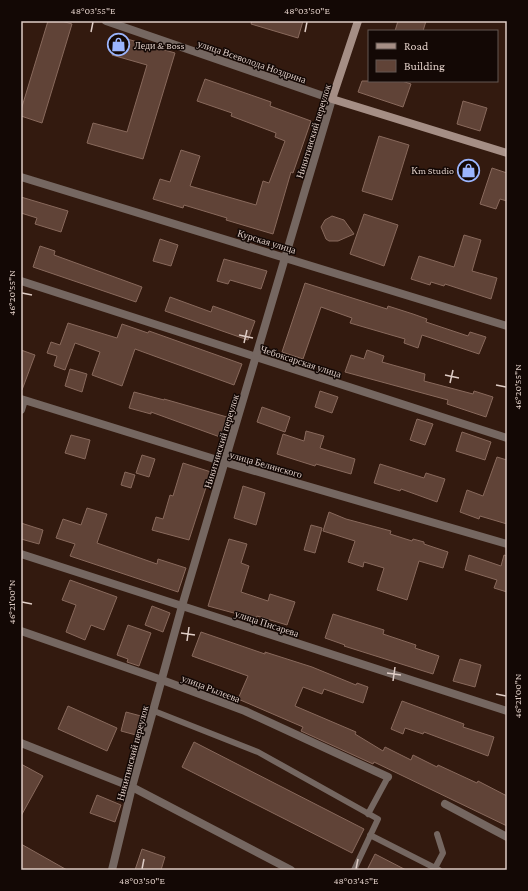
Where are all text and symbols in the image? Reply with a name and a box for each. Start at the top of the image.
text: 48°03'55"E [71,5,116,16]
text: 48°03'50"E [284,5,330,16]
legend [368,30,498,82]
shop icon: Леди & Boss [106,32,132,58]
street label: улица Всеволода Ноздрина [196,38,308,85]
text: Road [404,39,429,53]
place label: Леди & Boss [134,40,185,51]
text: Building [404,59,445,73]
street label: Никитинский переулок [294,82,333,180]
shop icon: Кm Studio [456,157,482,183]
place label: Кm Studio [411,165,454,176]
street label: Курская улица [236,227,298,256]
text: 46°20'55"N [6,270,17,316]
street label: Чебоксарская улица [259,343,343,380]
text: 46°20'55"N [512,364,523,410]
street label: Никитинский переулок [202,392,241,490]
street label: улица Белинского [228,449,303,480]
text: 46°21'00"N [6,579,17,624]
street label: улица Писарева [233,608,301,639]
street label: улица Рылеева [180,672,242,705]
text: 46°21'00"N [512,673,523,718]
street label: Никитинский переулок [114,704,151,802]
text: 48°03'50"E [119,875,165,886]
text: 48°03'45"E [333,875,379,886]

